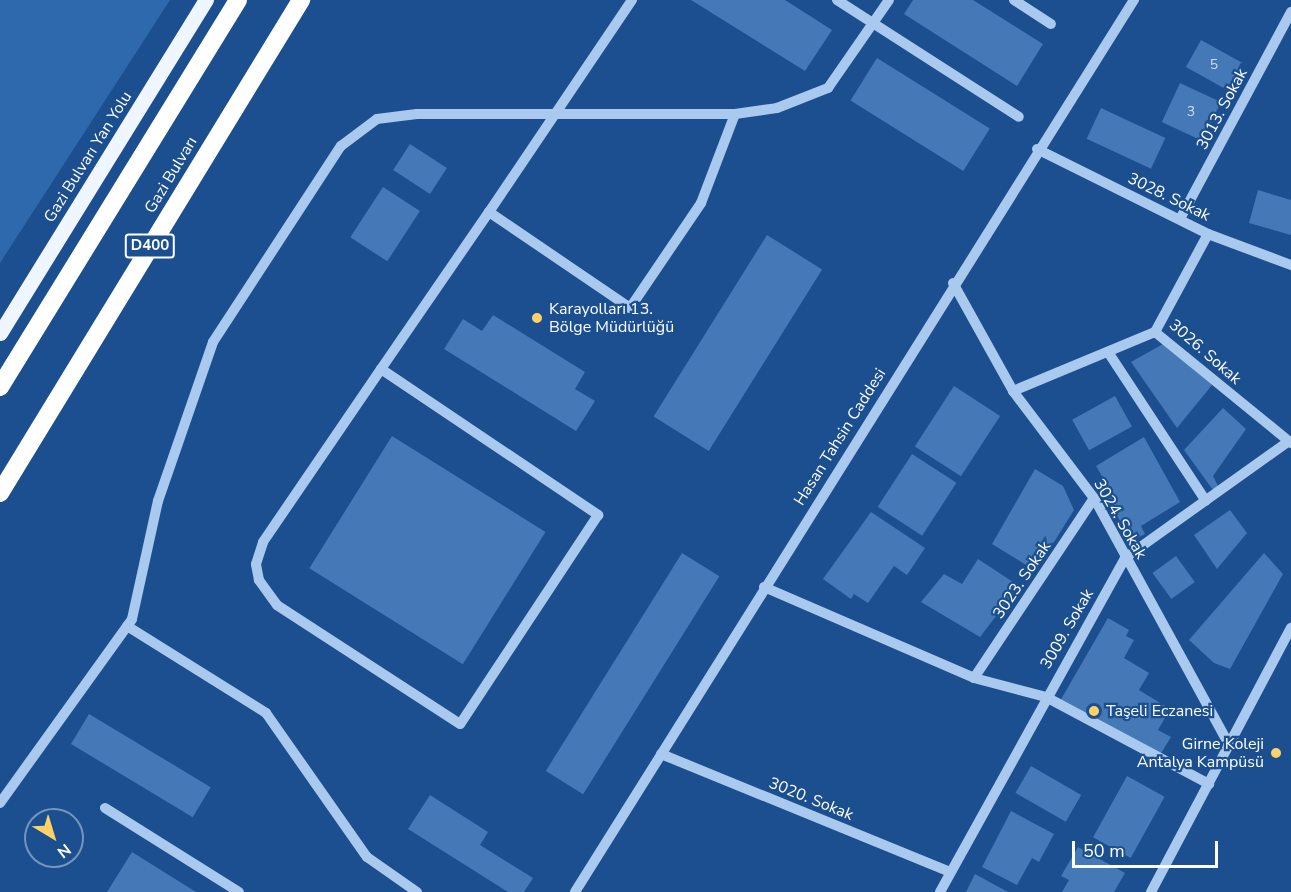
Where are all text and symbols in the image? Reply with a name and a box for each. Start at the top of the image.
house number: 5 [1210,57,1218,73]
street label: 3013. Sokak [1193,65,1251,153]
street label: Gazi Bulvarı Yan Yolu [40,88,136,226]
house number: 3 [1187,104,1195,120]
street label: Gazi Bulvarı [141,133,201,217]
street label: 3028. Sokak [1125,169,1213,225]
road number: D400 [124,234,176,258]
place label: Karayolları 13. Bölge Müdürlüğü [549,299,674,337]
marker: Karayolları 13. Bölge Müdürlüğü [530,311,544,325]
street label: 3026. Sokak [1165,315,1245,389]
street label: Hasan Tahsin Caddesi [790,365,890,509]
street label: 3024. Sokak [1089,476,1151,562]
street label: 3023. Sokak [989,538,1055,622]
street label: 3009. Sokak [1036,586,1098,672]
place label: Taşeli Eczanesi [1106,701,1213,721]
marker: Taşeli Eczanesi [1087,704,1101,718]
place label: Girne Koleji Antalya Kampüsü [1137,734,1264,772]
marker: Girne Koleji Antalya Kampüsü [1269,746,1283,760]
street label: 3020. Sokak [766,773,856,825]
north arrow [24,808,84,868]
scale bar [1075,829,1220,867]
text: N [52,838,75,863]
text: 50 m [1083,839,1125,863]

